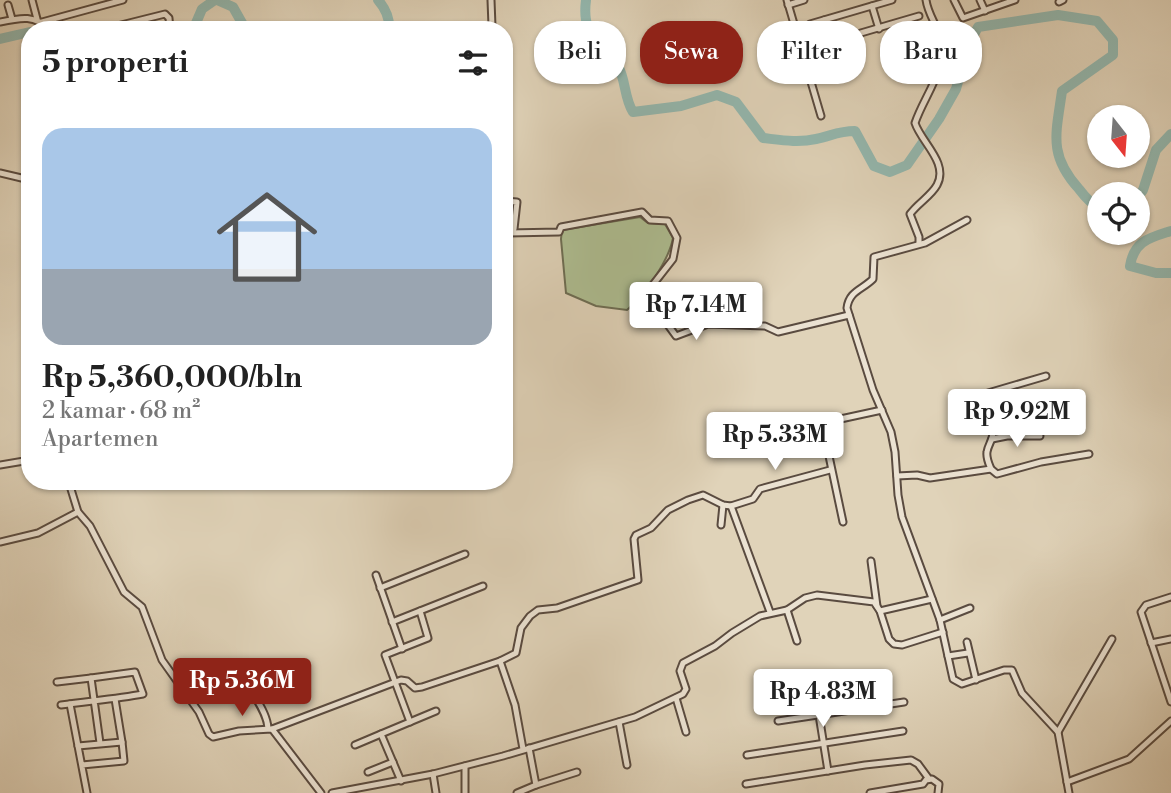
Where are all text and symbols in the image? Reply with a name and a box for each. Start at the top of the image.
chip: Beli [534,21,626,84]
chip: Sewa [640,21,743,84]
chip: Filter [757,21,866,84]
chip: Baru [880,21,982,84]
text: 5 properti [42,44,188,82]
icon: filters [454,44,492,82]
north arrow [1087,105,1150,168]
map controls [1087,105,1150,245]
icon: home [204,174,330,300]
button: locate [1087,182,1150,245]
pin: Rp 7.14M [624,282,768,342]
text: Rp 7.14M [645,291,747,319]
text: Rp 5,360,000/bln [42,359,302,397]
pin: Rp 9.92M [945,390,1089,449]
text: 2 kamar · 68 m² [42,397,200,425]
text: Rp 9.92M [964,398,1070,426]
pin: Rp 5.33M [703,412,847,472]
text: Rp 5.33M [723,421,827,449]
text: Apartemen [42,425,158,453]
pin: Rp 5.36M [170,658,314,718]
text: Rp 5.36M [189,667,295,695]
pin: Rp 4.83M [751,670,895,729]
text: Rp 4.83M [770,678,876,706]

